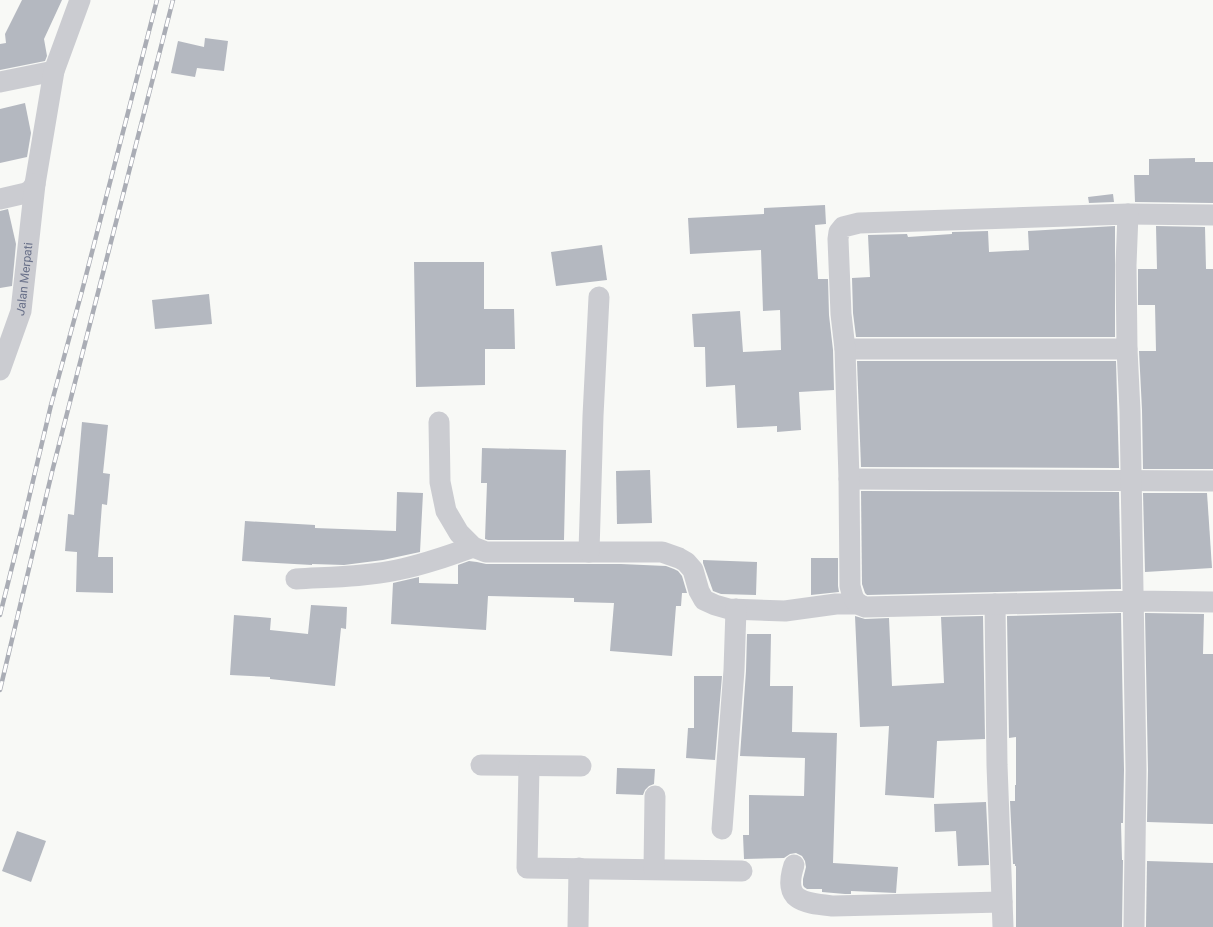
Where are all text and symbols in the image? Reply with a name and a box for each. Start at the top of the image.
street label: Jalan Merpati [13,242,36,317]

